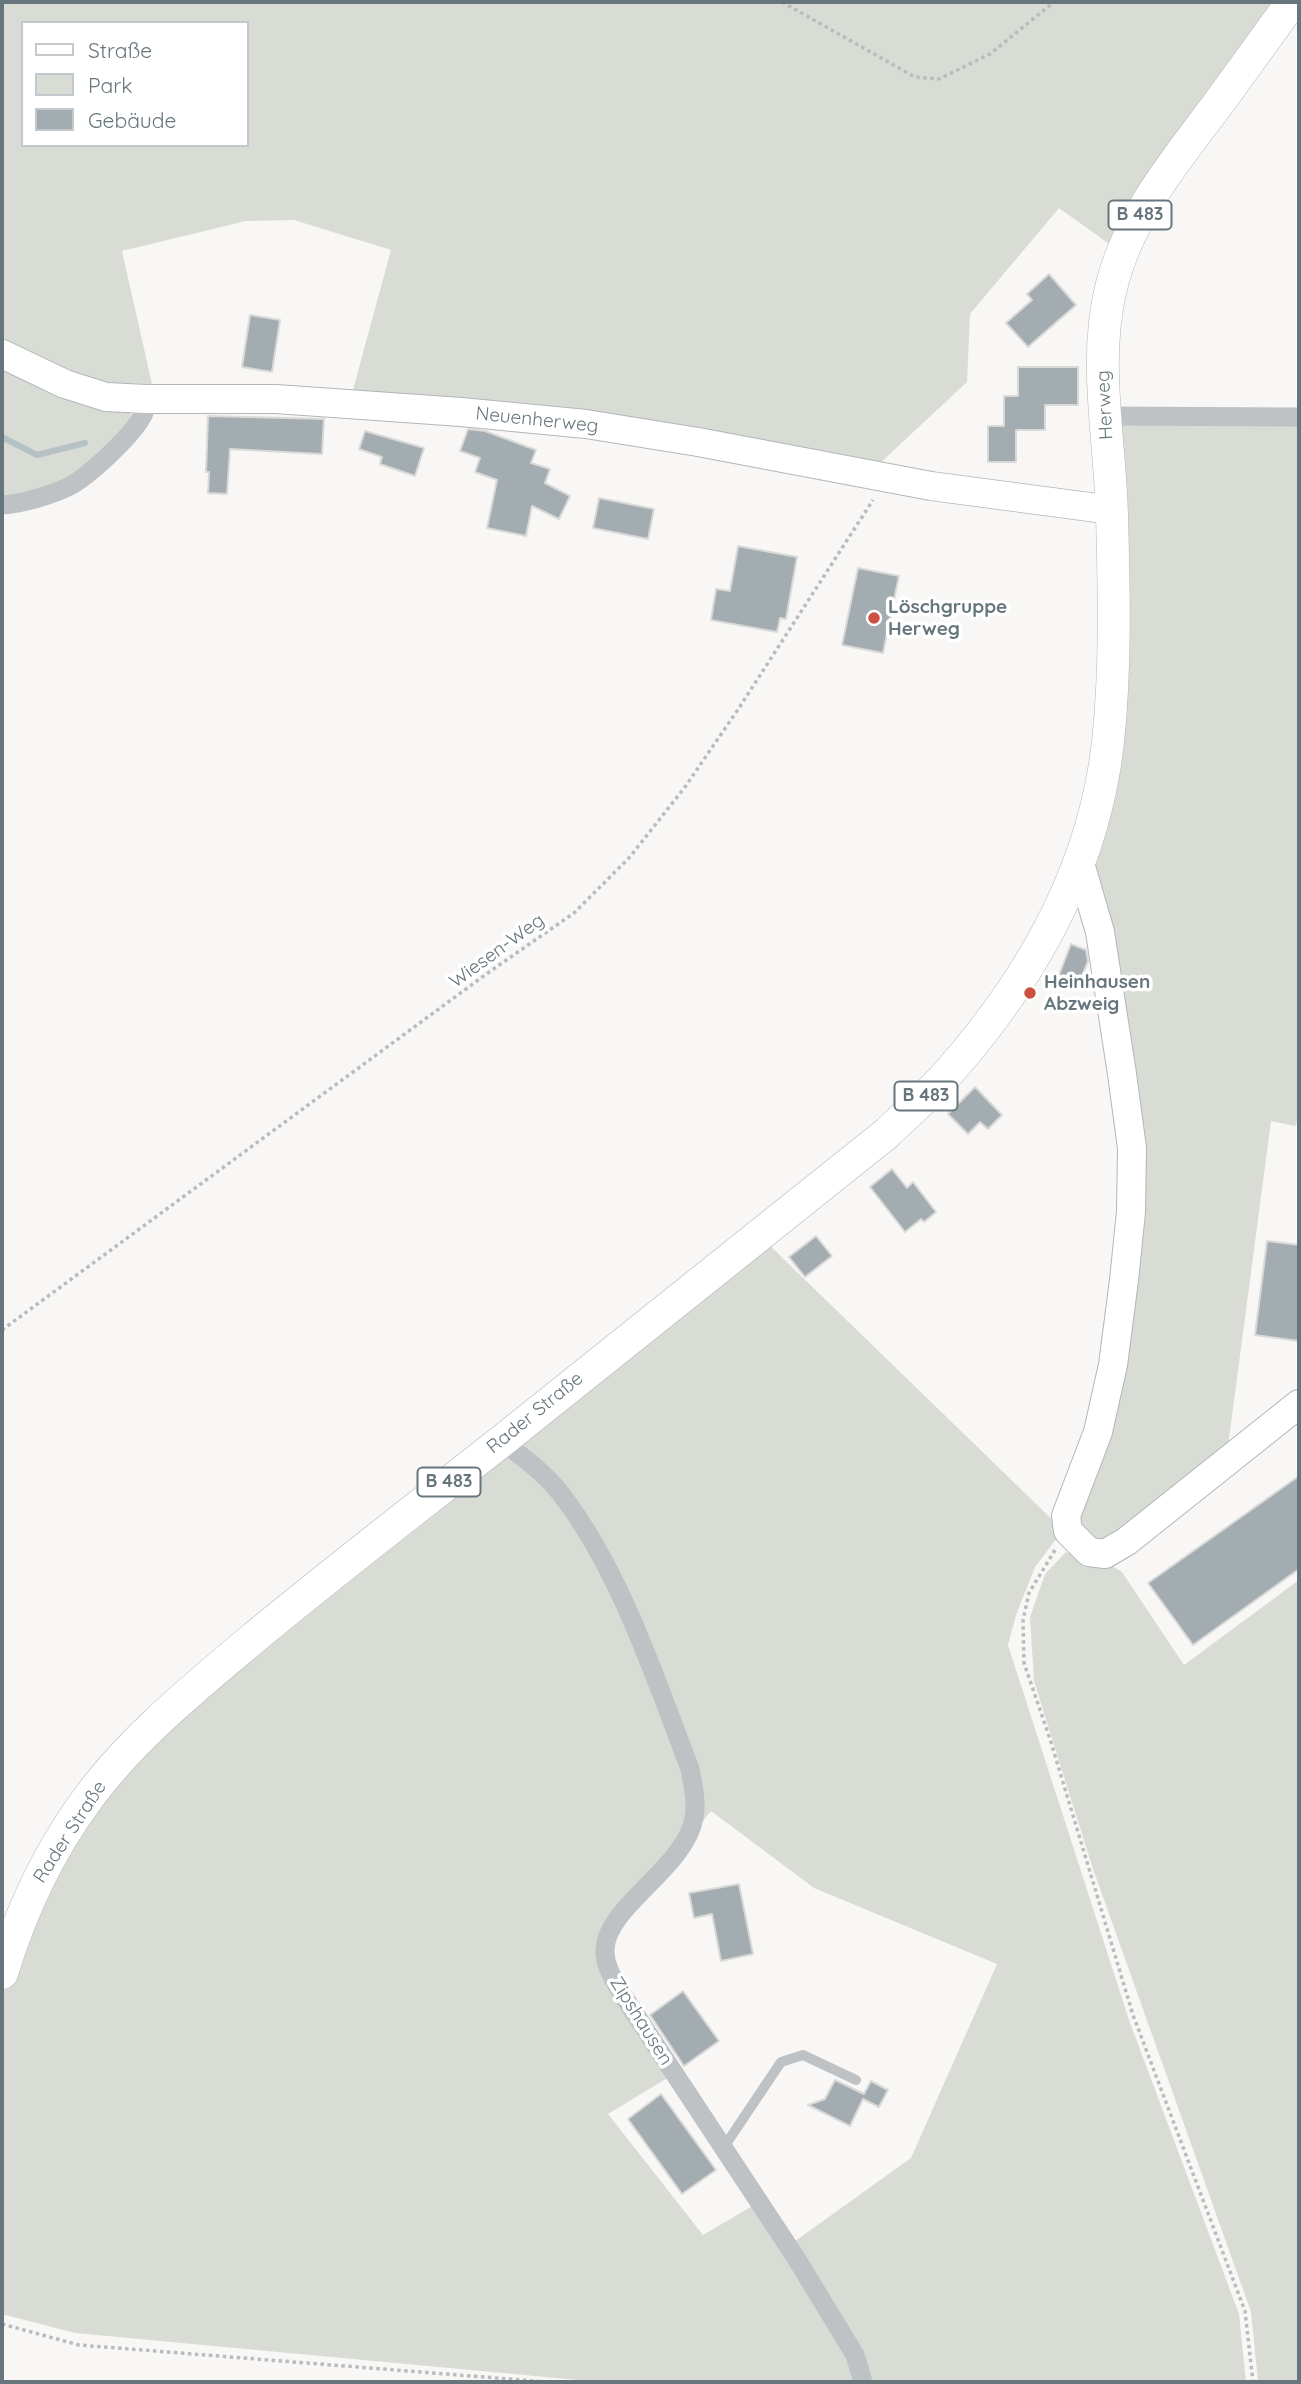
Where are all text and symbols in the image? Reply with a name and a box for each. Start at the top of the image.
legend [21,21,248,147]
text: Straße [88,37,152,63]
text: Park [88,72,132,98]
text: Gebäude [88,107,176,133]
road number: B 483 [1108,200,1172,230]
street label: Herweg [1092,370,1118,440]
street label: Neuenherweg [474,402,600,438]
place label: Löschgruppe Herweg [888,596,1007,640]
marker: Löschgruppe Herweg [866,610,882,626]
street label: Wiesen-Weg [445,909,549,993]
place label: Heinhausen Abzweig [1044,971,1150,1015]
marker: Heinhausen Abzweig [1022,985,1038,1001]
road number: B 483 [894,1082,958,1111]
street label: Rader Straße [482,1367,588,1459]
road number: B 483 [418,1468,480,1497]
street label: Rader Straße [29,1777,111,1887]
street label: Zipshausen [605,1972,677,2070]

